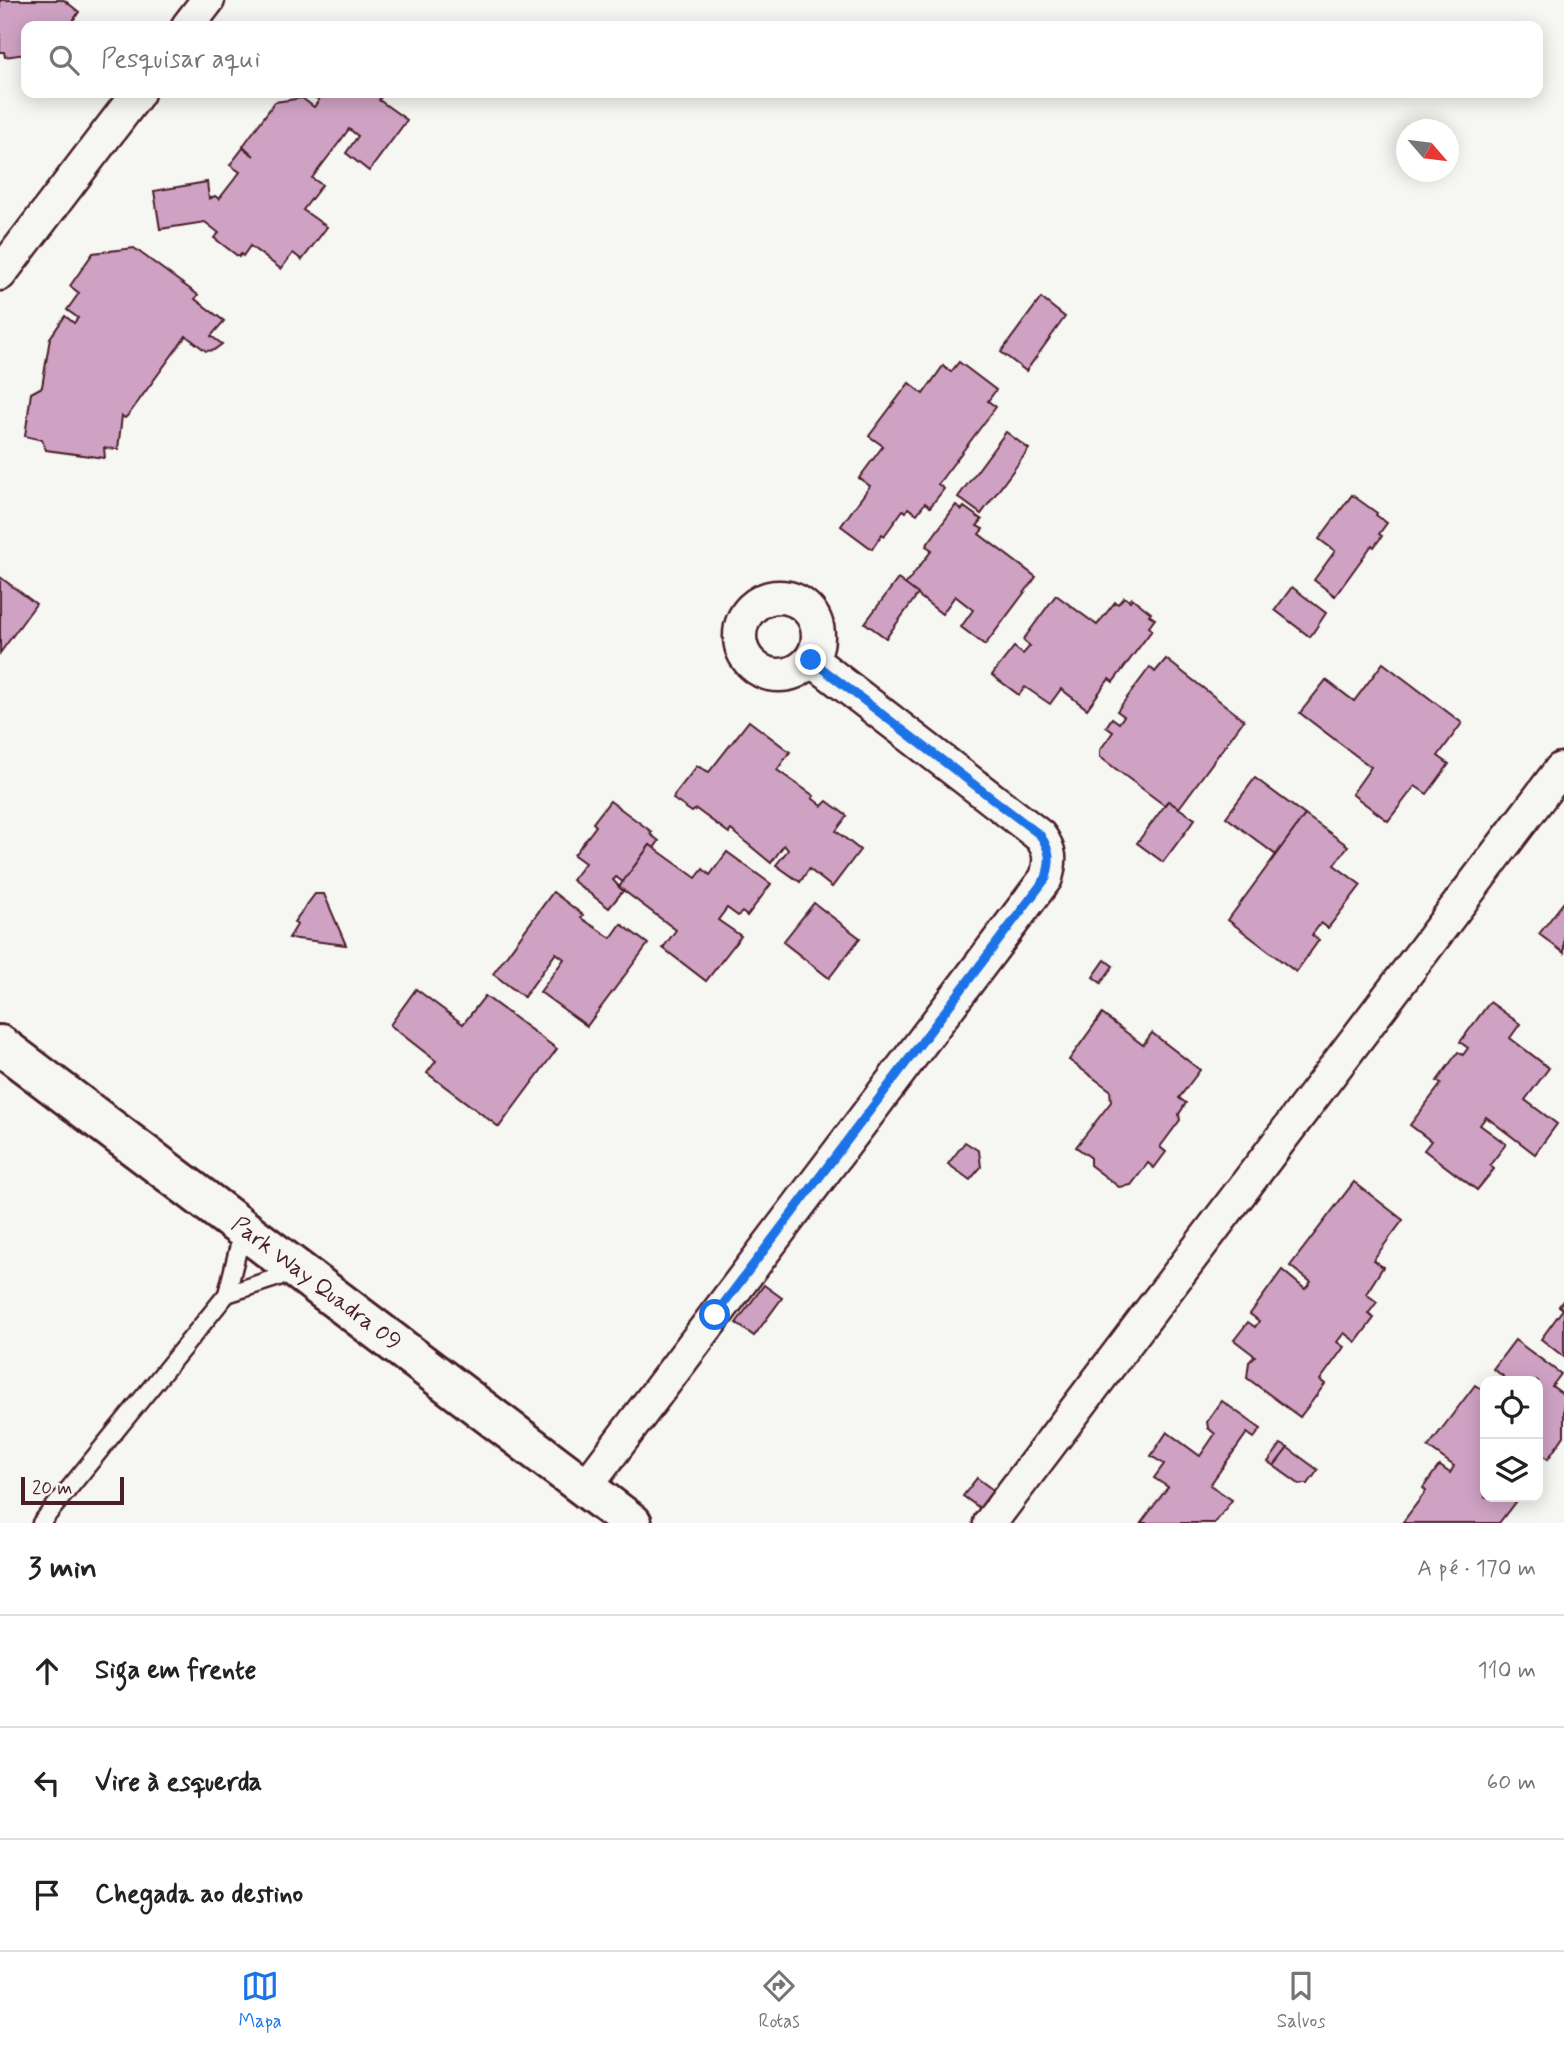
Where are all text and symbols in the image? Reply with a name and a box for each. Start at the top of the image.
search box [21,21,1543,98]
icon: search [45,41,83,79]
text: Pesquisar aqui [101,43,260,77]
north arrow [1396,119,1459,182]
route end [795,644,826,675]
street label: Park Way Quadra 09 [225,1210,407,1358]
route start [699,1299,730,1330]
map controls [1480,1376,1543,1502]
button: locate [1480,1376,1543,1439]
button: layers [1480,1439,1543,1502]
scale bar [21,1474,124,1506]
text: 20 m [32,1476,72,1501]
text: 3 min [28,1549,97,1588]
text: A pé · 170 m [1417,1554,1536,1584]
icon: ahead [28,1652,66,1690]
text: Siga em frente [95,1654,256,1688]
text: 110 m [1477,1656,1536,1686]
icon: left [28,1764,66,1802]
text: Vire à esquerda [95,1766,262,1800]
text: 60 m [1487,1768,1536,1798]
icon: arrive [28,1876,66,1914]
text: Chegada ao destino [95,1878,303,1912]
tab: Mapa [238,1967,282,2034]
tab: Rotas [758,1967,800,2034]
tab: Salvos [1277,1967,1326,2034]

